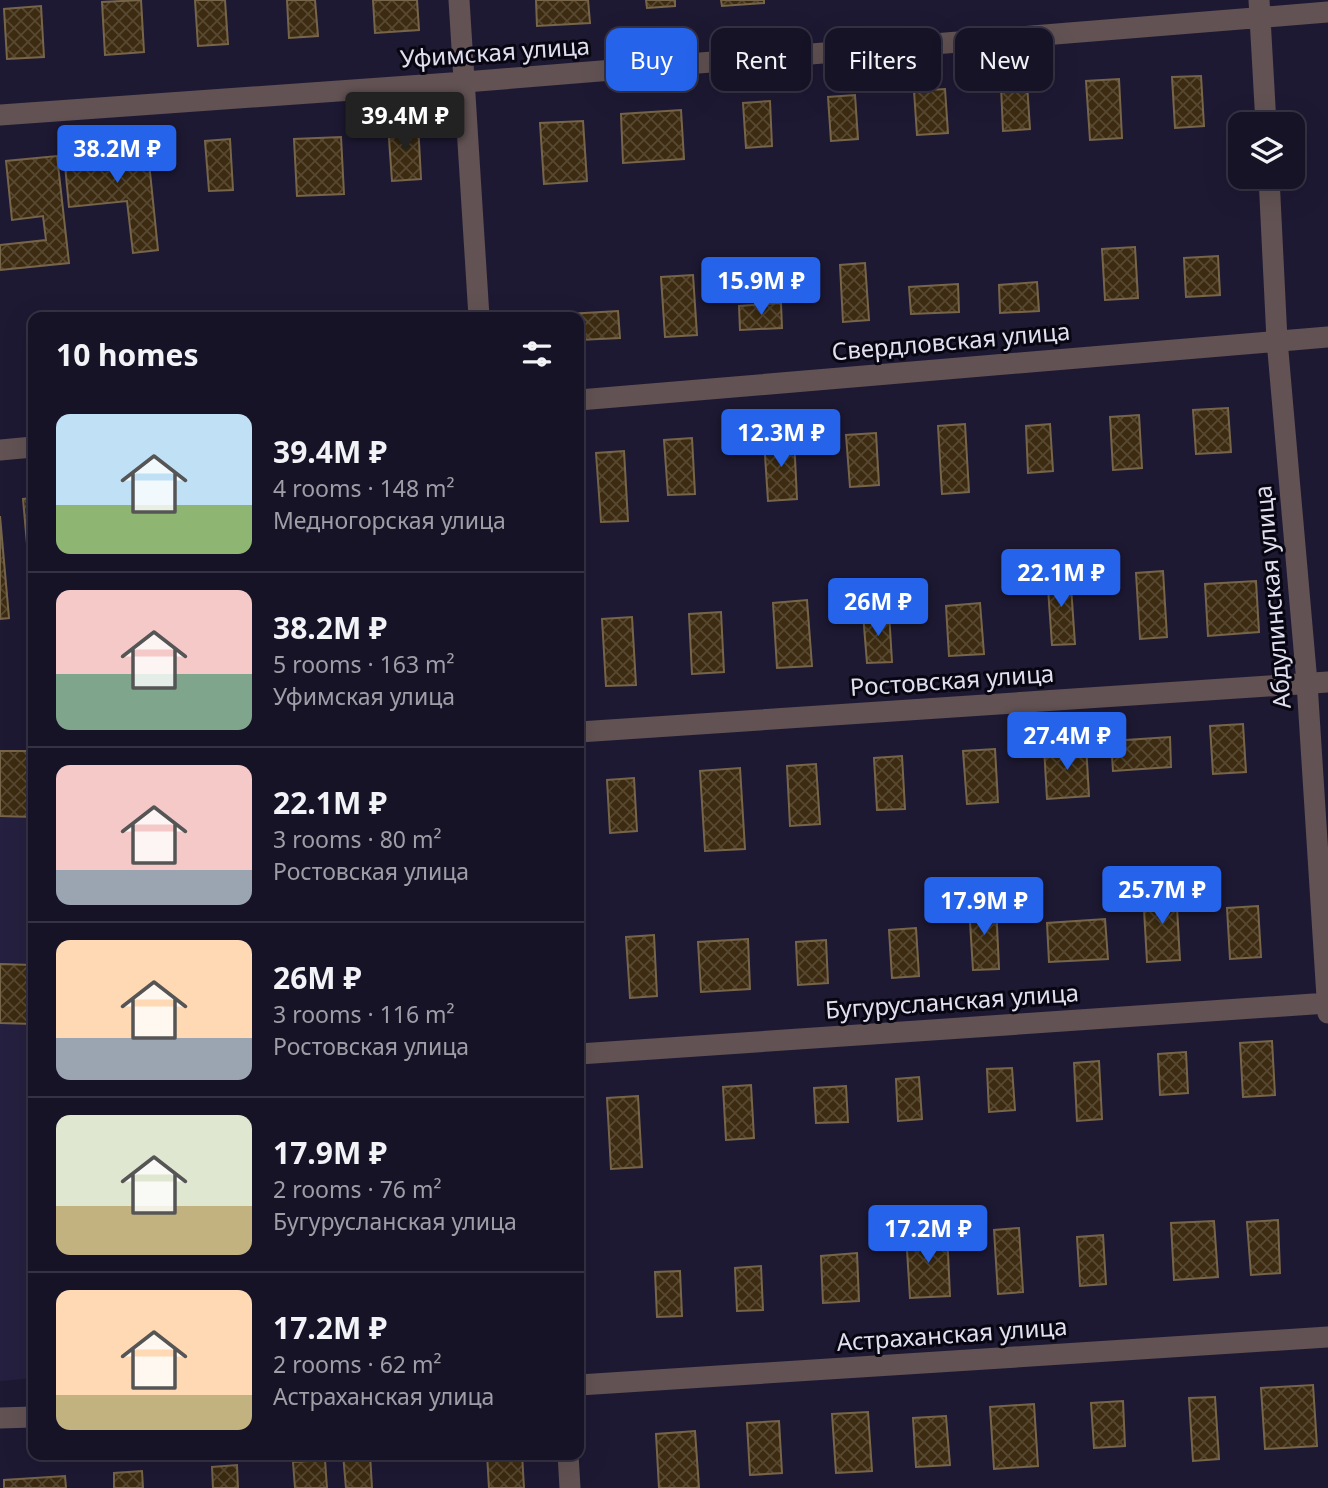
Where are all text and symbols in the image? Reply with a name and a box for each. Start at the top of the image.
street label: Уфимская улица [399,28,591,75]
chip: Buy [606,28,697,91]
chip: Rent [711,28,811,91]
chip: Filters [825,28,941,91]
chip: New [955,28,1053,91]
pin: 39.4M ₽ [340,92,470,152]
text: 39.4M ₽ [361,99,449,131]
map controls [1228,112,1305,189]
button: layers [1228,112,1305,189]
pin: 38.2M ₽ [52,125,182,185]
text: 38.2M ₽ [73,132,161,164]
pin: 15.9M ₽ [696,258,826,317]
text: 15.9M ₽ [717,264,805,296]
street label: Свердловская улица [830,314,1071,367]
text: 10 homes [56,334,199,375]
icon: filters [518,335,556,373]
pin: 12.3M ₽ [716,410,846,469]
text: 12.3M ₽ [737,416,825,448]
text: 39.4M ₽ [273,431,387,472]
icon: home [112,442,196,526]
text: 4 rooms · 148 m² [273,472,455,504]
street label: Абдулинская улица [1245,484,1298,710]
text: Медногорская улица [273,504,506,536]
pin: 22.1M ₽ [996,550,1126,609]
text: 22.1M ₽ [1017,556,1105,588]
pin: 26M ₽ [829,578,927,638]
text: 26M ₽ [844,585,912,617]
text: 38.2M ₽ [273,607,387,648]
icon: home [112,618,196,702]
text: 5 rooms · 163 m² [273,648,455,680]
street label: Ростовская улица [849,656,1055,703]
text: Уфимская улица [273,680,455,712]
pin: 27.4M ₽ [1002,712,1132,772]
text: 27.4M ₽ [1023,719,1111,751]
text: 22.1M ₽ [273,782,387,823]
icon: home [112,793,196,877]
text: 3 rooms · 80 m² [273,823,442,855]
text: Ростовская улица [273,855,469,887]
pin: 25.7M ₽ [1097,866,1227,926]
text: 25.7M ₽ [1118,873,1206,905]
pin: 17.9M ₽ [919,878,1049,937]
text: 17.9M ₽ [940,884,1028,916]
text: 26M ₽ [273,957,361,998]
icon: home [112,968,196,1052]
street label: Бугурусланская улица [824,975,1080,1026]
text: 3 rooms · 116 m² [273,998,455,1030]
text: Ростовская улица [273,1030,469,1062]
text: 17.9M ₽ [273,1132,387,1173]
icon: home [112,1143,196,1227]
text: 2 rooms · 76 m² [273,1173,442,1205]
text: Бугурусланская улица [273,1205,517,1237]
pin: 17.2M ₽ [863,1206,993,1265]
text: 17.2M ₽ [884,1212,972,1244]
text: 17.2M ₽ [273,1307,387,1348]
street label: Астраханская улица [836,1309,1068,1358]
icon: home [112,1318,196,1402]
text: 2 rooms · 62 m² [273,1348,442,1380]
text: Астраханская улица [273,1380,494,1412]

